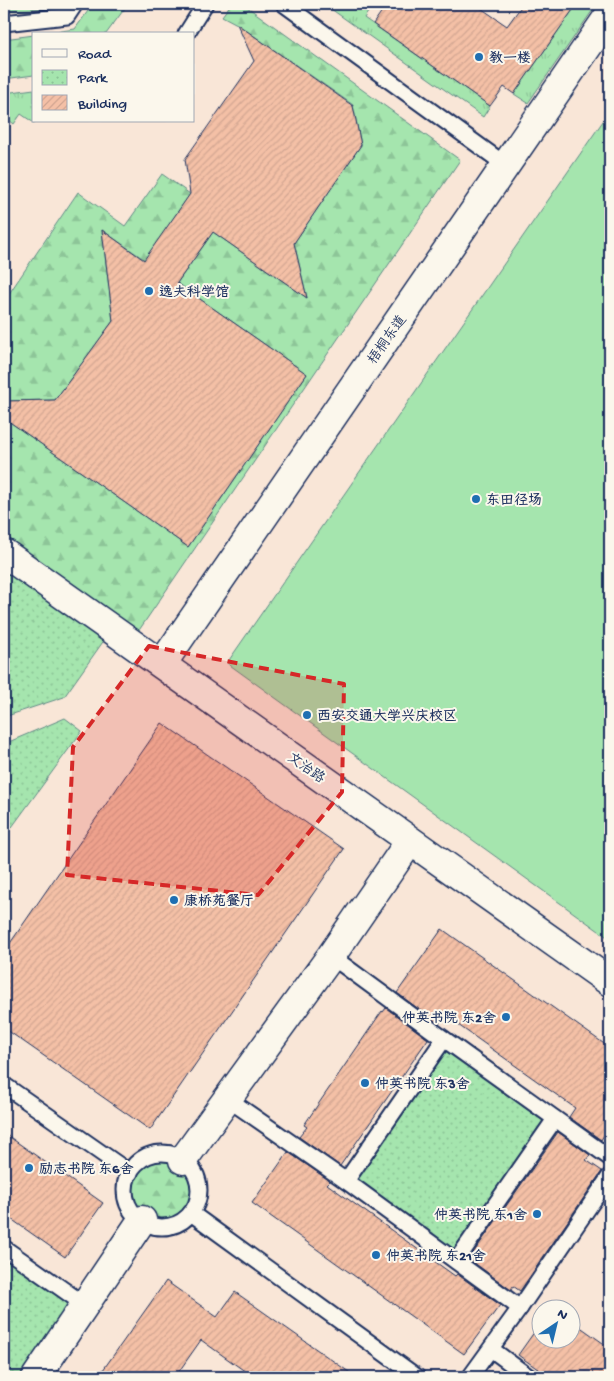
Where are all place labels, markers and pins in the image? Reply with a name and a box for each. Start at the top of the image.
marker: 教一楼 [473,51,485,63]
place label: 教一楼 [489,51,531,68]
marker: 逸夫科学馆 [143,285,155,297]
place label: 逸夫科学馆 [159,285,229,302]
place label: 东田径场 [486,492,542,510]
marker: 东田径场 [470,493,482,505]
place label: 西安交通大学兴庆校区 [317,708,457,726]
marker: 西安交通大学兴庆校区 [301,709,313,721]
place label: 康桥苑餐厅 [184,893,254,911]
marker: 康桥苑餐厅 [168,894,180,906]
place label: 仲英书院 东2舍 [402,1010,496,1028]
marker: 仲英书院 东2舍 [500,1011,512,1023]
place label: 仲英书院 东3舍 [375,1076,470,1094]
marker: 仲英书院 东3舍 [359,1077,371,1089]
place label: 励志书院 东6舍 [39,1161,133,1179]
marker: 励志书院 东6舍 [23,1162,35,1174]
place label: 仲英书院 东1舍 [434,1207,527,1225]
marker: 仲英书院 东1舍 [531,1208,543,1220]
place label: 仲英书院 东21舍 [386,1248,486,1266]
marker: 仲英书院 东21舍 [370,1249,382,1261]

